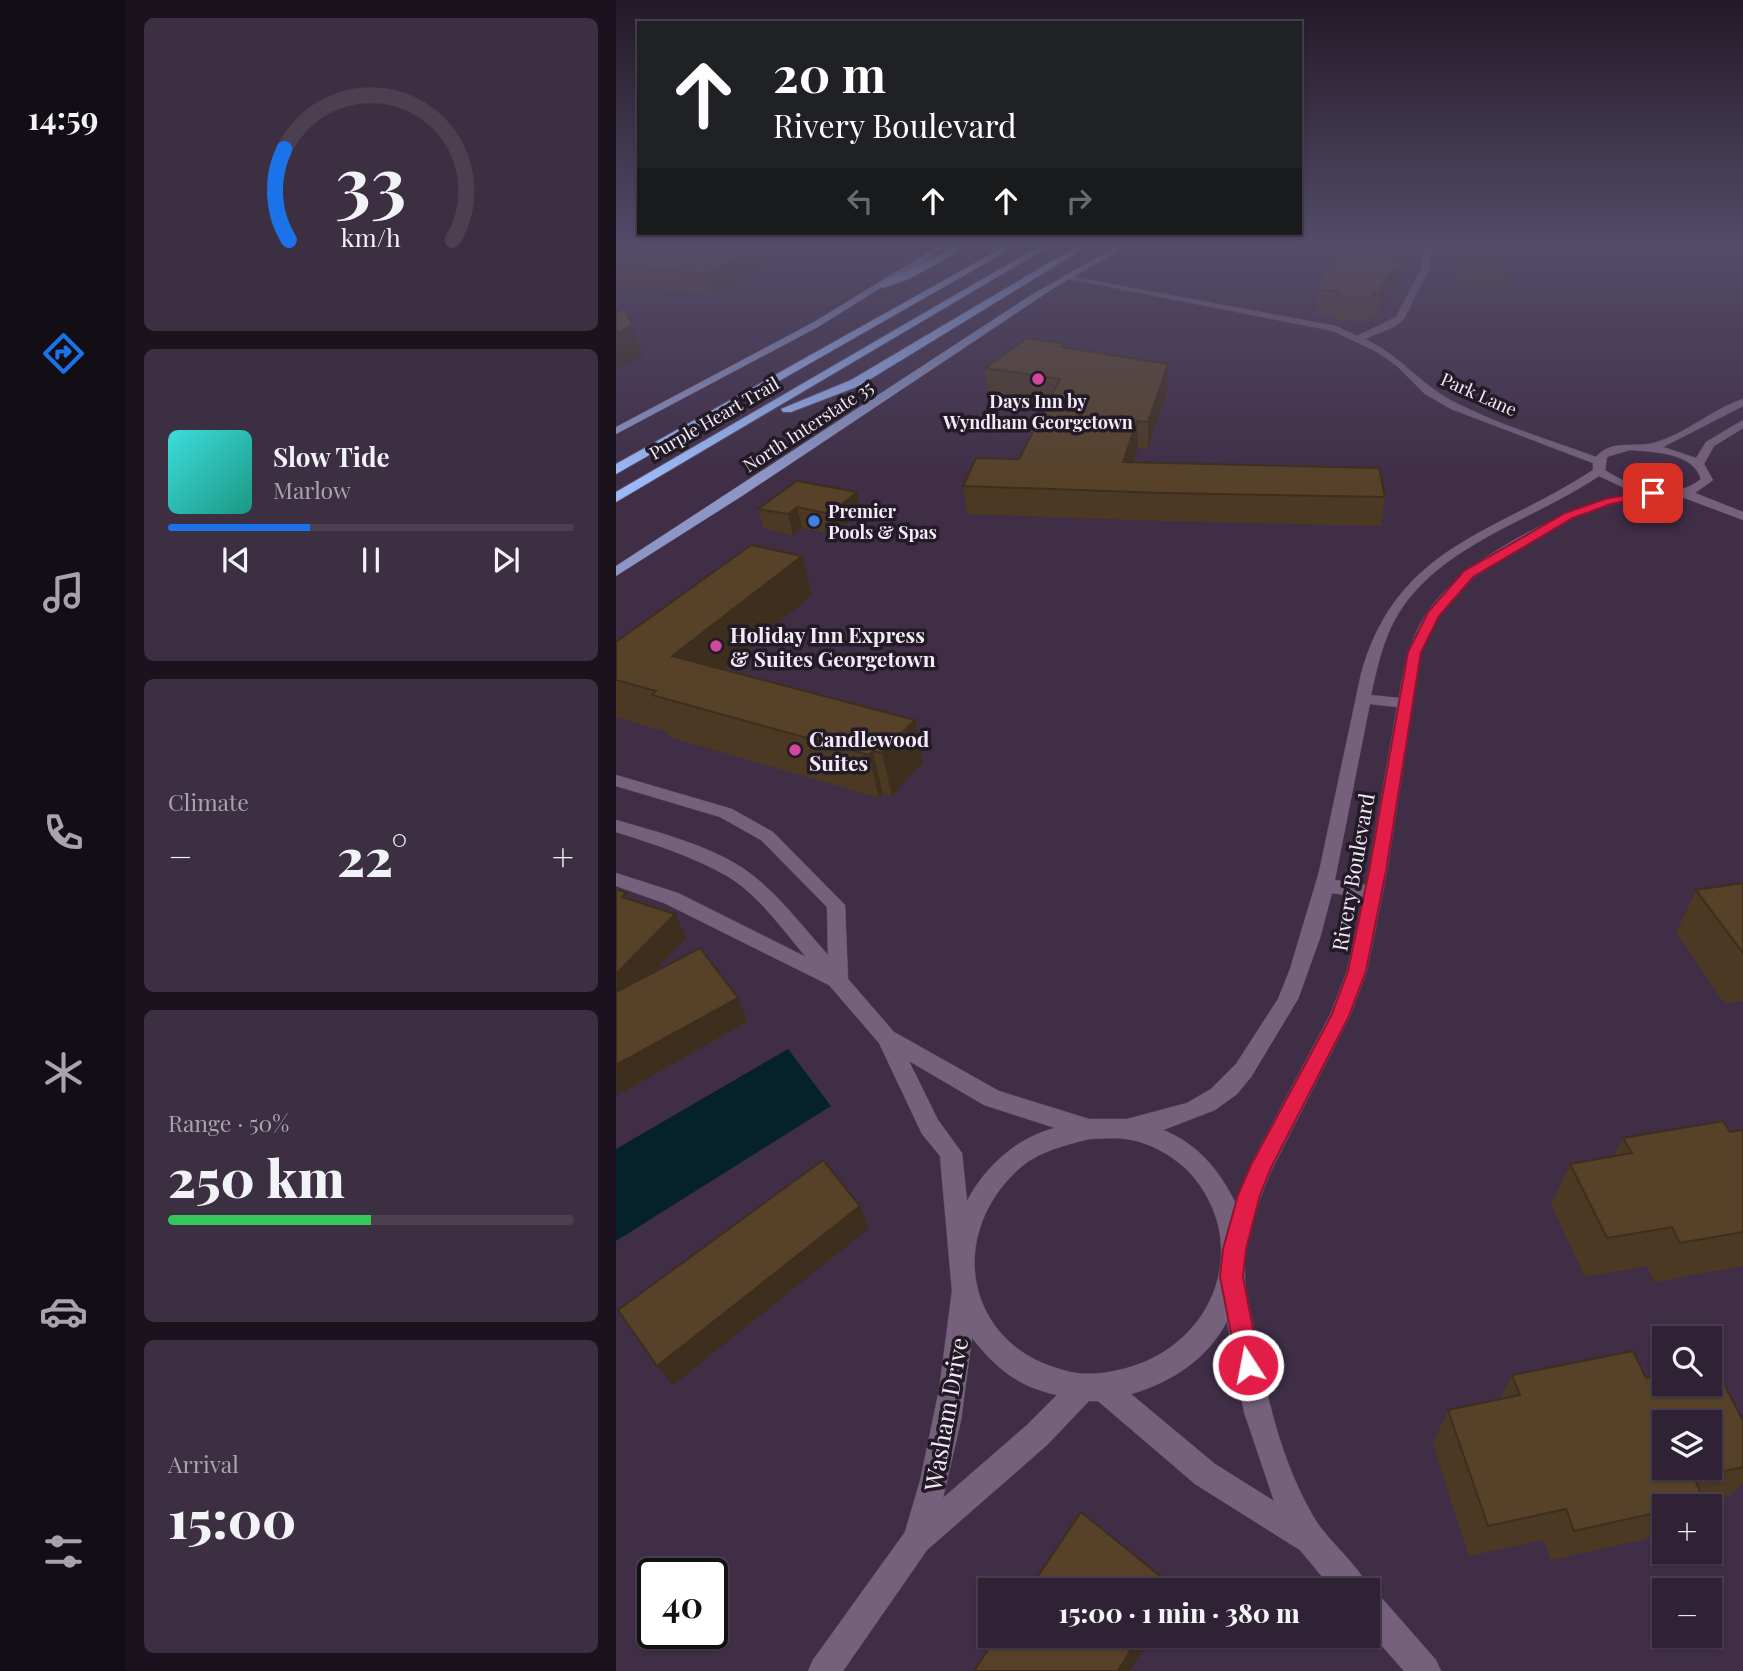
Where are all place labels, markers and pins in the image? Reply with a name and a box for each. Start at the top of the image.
marker: Days Inn by Wyndham Georgetown [1030,371,1046,387]
place label: Days Inn by Wyndham Georgetown [942,389,1133,434]
pin [1623,463,1683,523]
place label: Premier Pools & Spas [828,499,937,544]
marker: Premier Pools & Spas [806,513,822,529]
place label: Holiday Inn Express & Suites Georgetown [730,620,936,672]
marker: Holiday Inn Express & Suites Georgetown [708,638,724,654]
place label: Candlewood Suites [809,724,930,776]
marker: Candlewood Suites [787,742,803,758]

